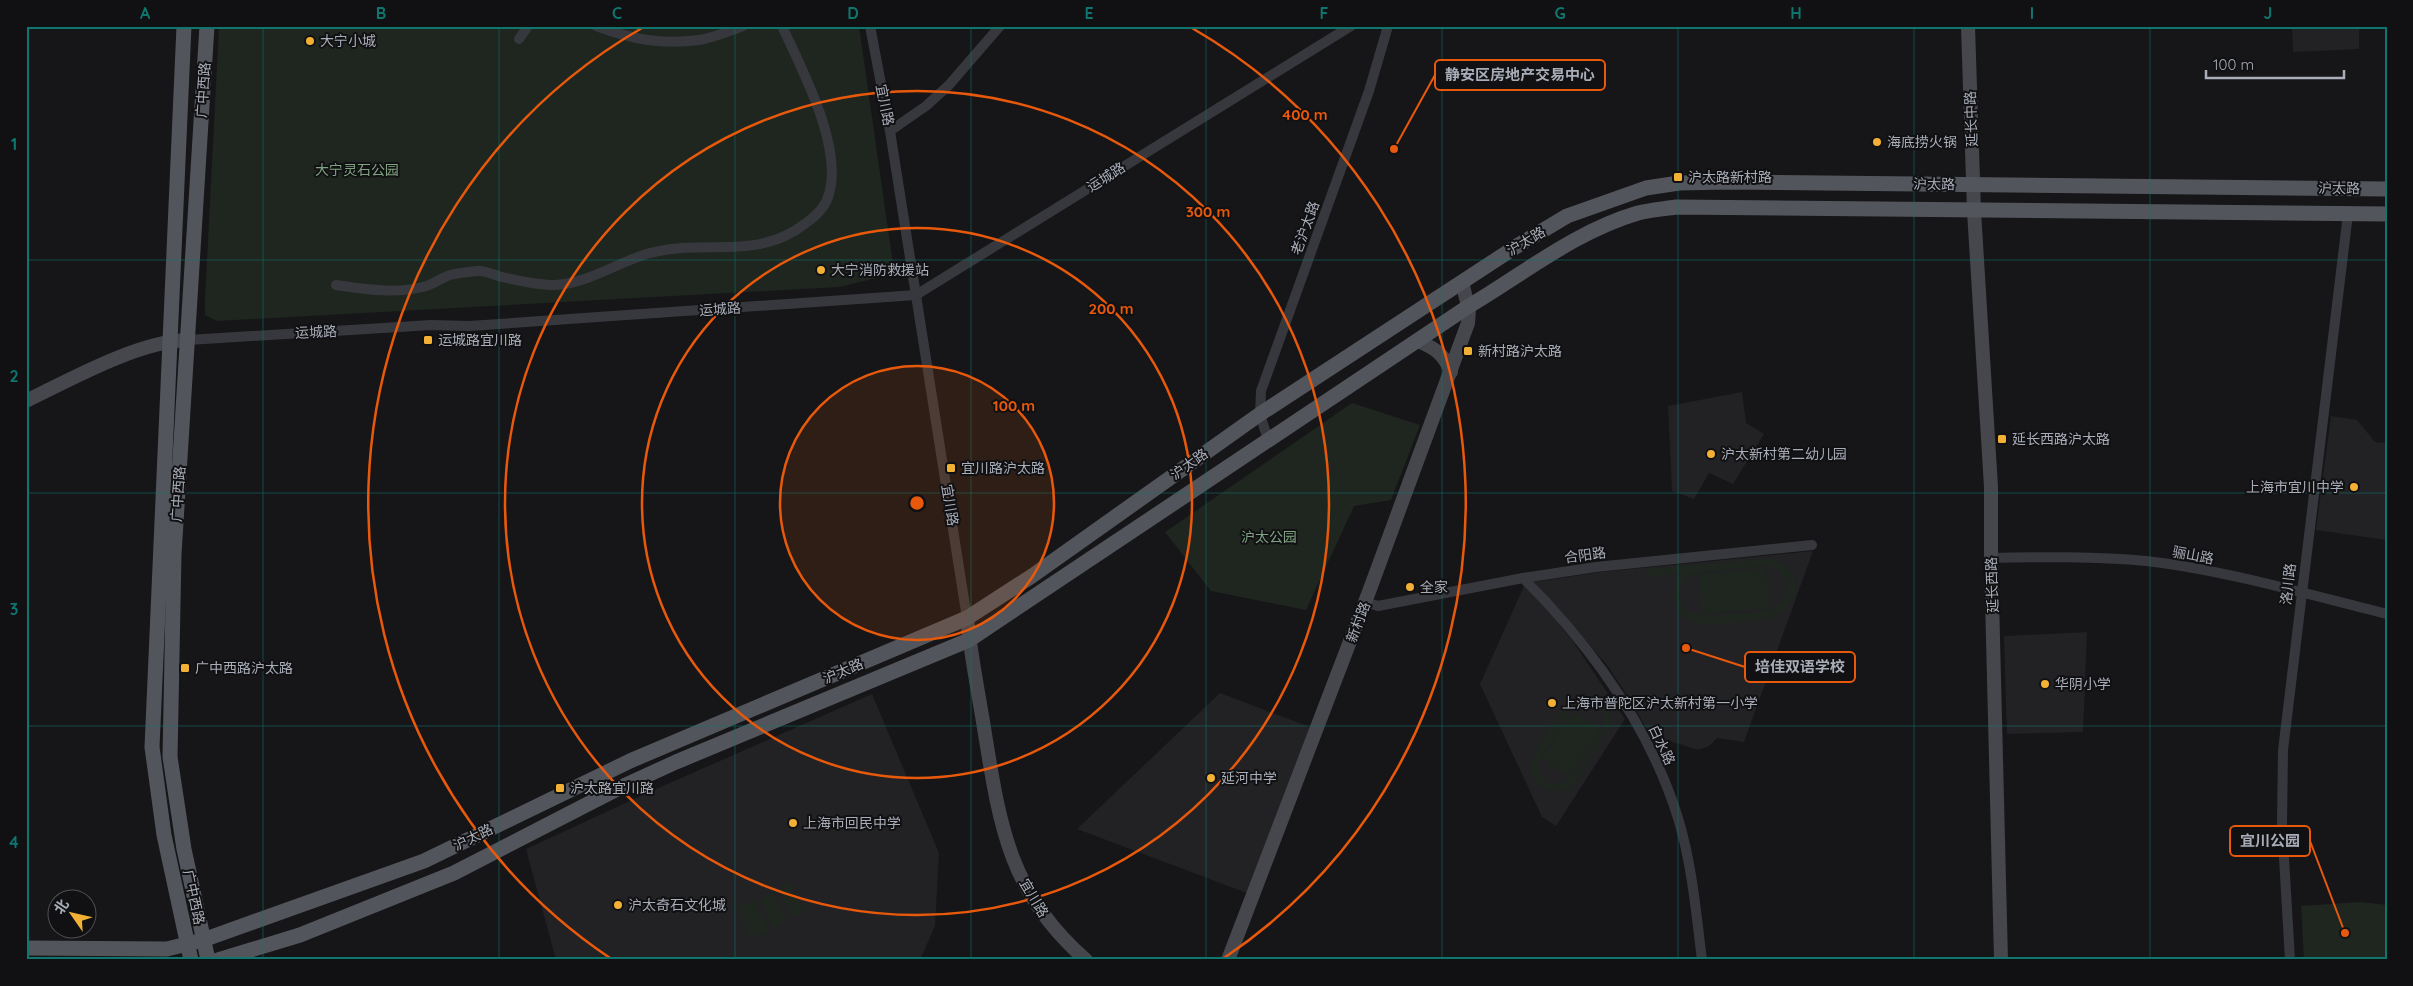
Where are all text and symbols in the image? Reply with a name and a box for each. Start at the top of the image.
text: A [140,3,151,23]
text: B [376,3,386,23]
text: C [612,3,622,23]
text: D [847,3,859,23]
text: E [1084,3,1094,23]
text: F [1320,3,1329,23]
text: G [1554,3,1566,23]
text: H [1790,3,1802,23]
text: I [2030,3,2034,23]
text: J [2264,3,2272,23]
place label: 大宁小城 [320,32,376,50]
marker: 大宁小城 [304,35,316,47]
scale bar [2206,48,2343,80]
text: 100 m [2213,55,2254,74]
callout: 静安区房地产交易中心 [1435,60,1605,90]
street label: 广中西路 [192,61,214,119]
text: 静安区房地产交易中心 [1445,65,1595,84]
street label: 宜川路 [872,83,898,127]
street label: 延长中路 [1961,91,1981,147]
text: 400 m [1282,105,1328,124]
place label: 海底捞火锅 [1887,133,1957,151]
text: 1 [11,134,17,154]
marker: 海底捞火锅 [1871,136,1883,148]
street label: 运城路 [1083,158,1129,196]
park label: 大宁灵石公园 [315,161,399,179]
place label: 沪太路新村路 [1688,168,1772,186]
marker: 沪太路新村路 [1672,171,1684,183]
street label: 沪太路 [1913,175,1955,193]
street label: 沪太路 [2318,179,2360,197]
street label: 老沪太路 [1287,199,1323,257]
text: 300 m [1186,202,1230,221]
street label: 沪太路 [1503,222,1549,260]
place label: 大宁消防救援站 [831,261,929,279]
marker: 大宁消防救援站 [815,264,827,276]
street label: 运城路 [698,299,742,319]
text: 200 m [1089,299,1134,318]
street label: 运城路 [295,322,337,342]
place label: 运城路宜川路 [438,331,522,349]
marker: 运城路宜川路 [422,334,434,346]
place label: 新村路沪太路 [1478,342,1562,360]
marker: 新村路沪太路 [1462,345,1474,357]
text: 2 [9,366,19,386]
text: 100 m [993,396,1035,415]
place label: 延长西路沪太路 [2012,430,2110,448]
marker: 延长西路沪太路 [1996,433,2008,445]
street label: 沪太路 [1167,445,1211,483]
place label: 沪太新村第二幼儿园 [1721,445,1847,463]
marker: 沪太新村第二幼儿园 [1705,448,1717,460]
place label: 宜川路沪太路 [961,459,1045,477]
marker: 宜川路沪太路 [945,462,957,474]
street label: 广中西路 [167,465,189,523]
place label: 上海市宜川中学 [2246,478,2344,496]
marker: 上海市宜川中学 [2348,481,2360,493]
street label: 宜川路 [938,483,962,527]
centre of rings [908,494,926,512]
park label: 沪太公园 [1241,528,1297,546]
street label: 骊山路 [2171,542,2215,568]
street label: 合阳路 [1563,543,1607,567]
street label: 延长西路 [1982,557,2002,613]
street label: 洛川路 [2277,562,2299,606]
place label: 全家 [1420,578,1448,596]
marker: 全家 [1404,581,1416,593]
text: 3 [10,599,18,619]
street label: 新村路 [1342,599,1374,645]
callout: 培佳双语学校 [1745,652,1855,682]
street label: 沪太路 [820,655,866,687]
text: 培佳双语学校 [1755,657,1845,676]
place label: 广中西路沪太路 [195,659,293,677]
marker: 广中西路沪太路 [179,662,191,674]
place label: 华阴小学 [2055,675,2111,693]
marker: 华阴小学 [2039,678,2051,690]
place label: 上海市普陀区沪太新村第一小学 [1562,694,1758,712]
marker: 上海市普陀区沪太新村第一小学 [1546,697,1558,709]
street label: 白水路 [1645,722,1679,768]
place label: 延河中学 [1221,769,1277,787]
marker: 延河中学 [1205,772,1217,784]
place label: 沪太路宜川路 [570,779,654,797]
marker: 沪太路宜川路 [554,782,566,794]
place label: 上海市回民中学 [803,814,901,832]
marker: 上海市回民中学 [787,817,799,829]
street label: 沪太路 [450,820,496,854]
callout: 宜川公园 [2230,826,2310,856]
text: 宜川公园 [2240,831,2300,850]
text: 4 [9,832,19,852]
street label: 广中西路 [179,868,209,926]
street label: 宜川路 [1015,875,1053,921]
north arrow [48,888,98,938]
text: 北 [50,896,73,918]
place label: 沪太奇石文化城 [628,896,726,914]
marker: 沪太奇石文化城 [612,899,624,911]

